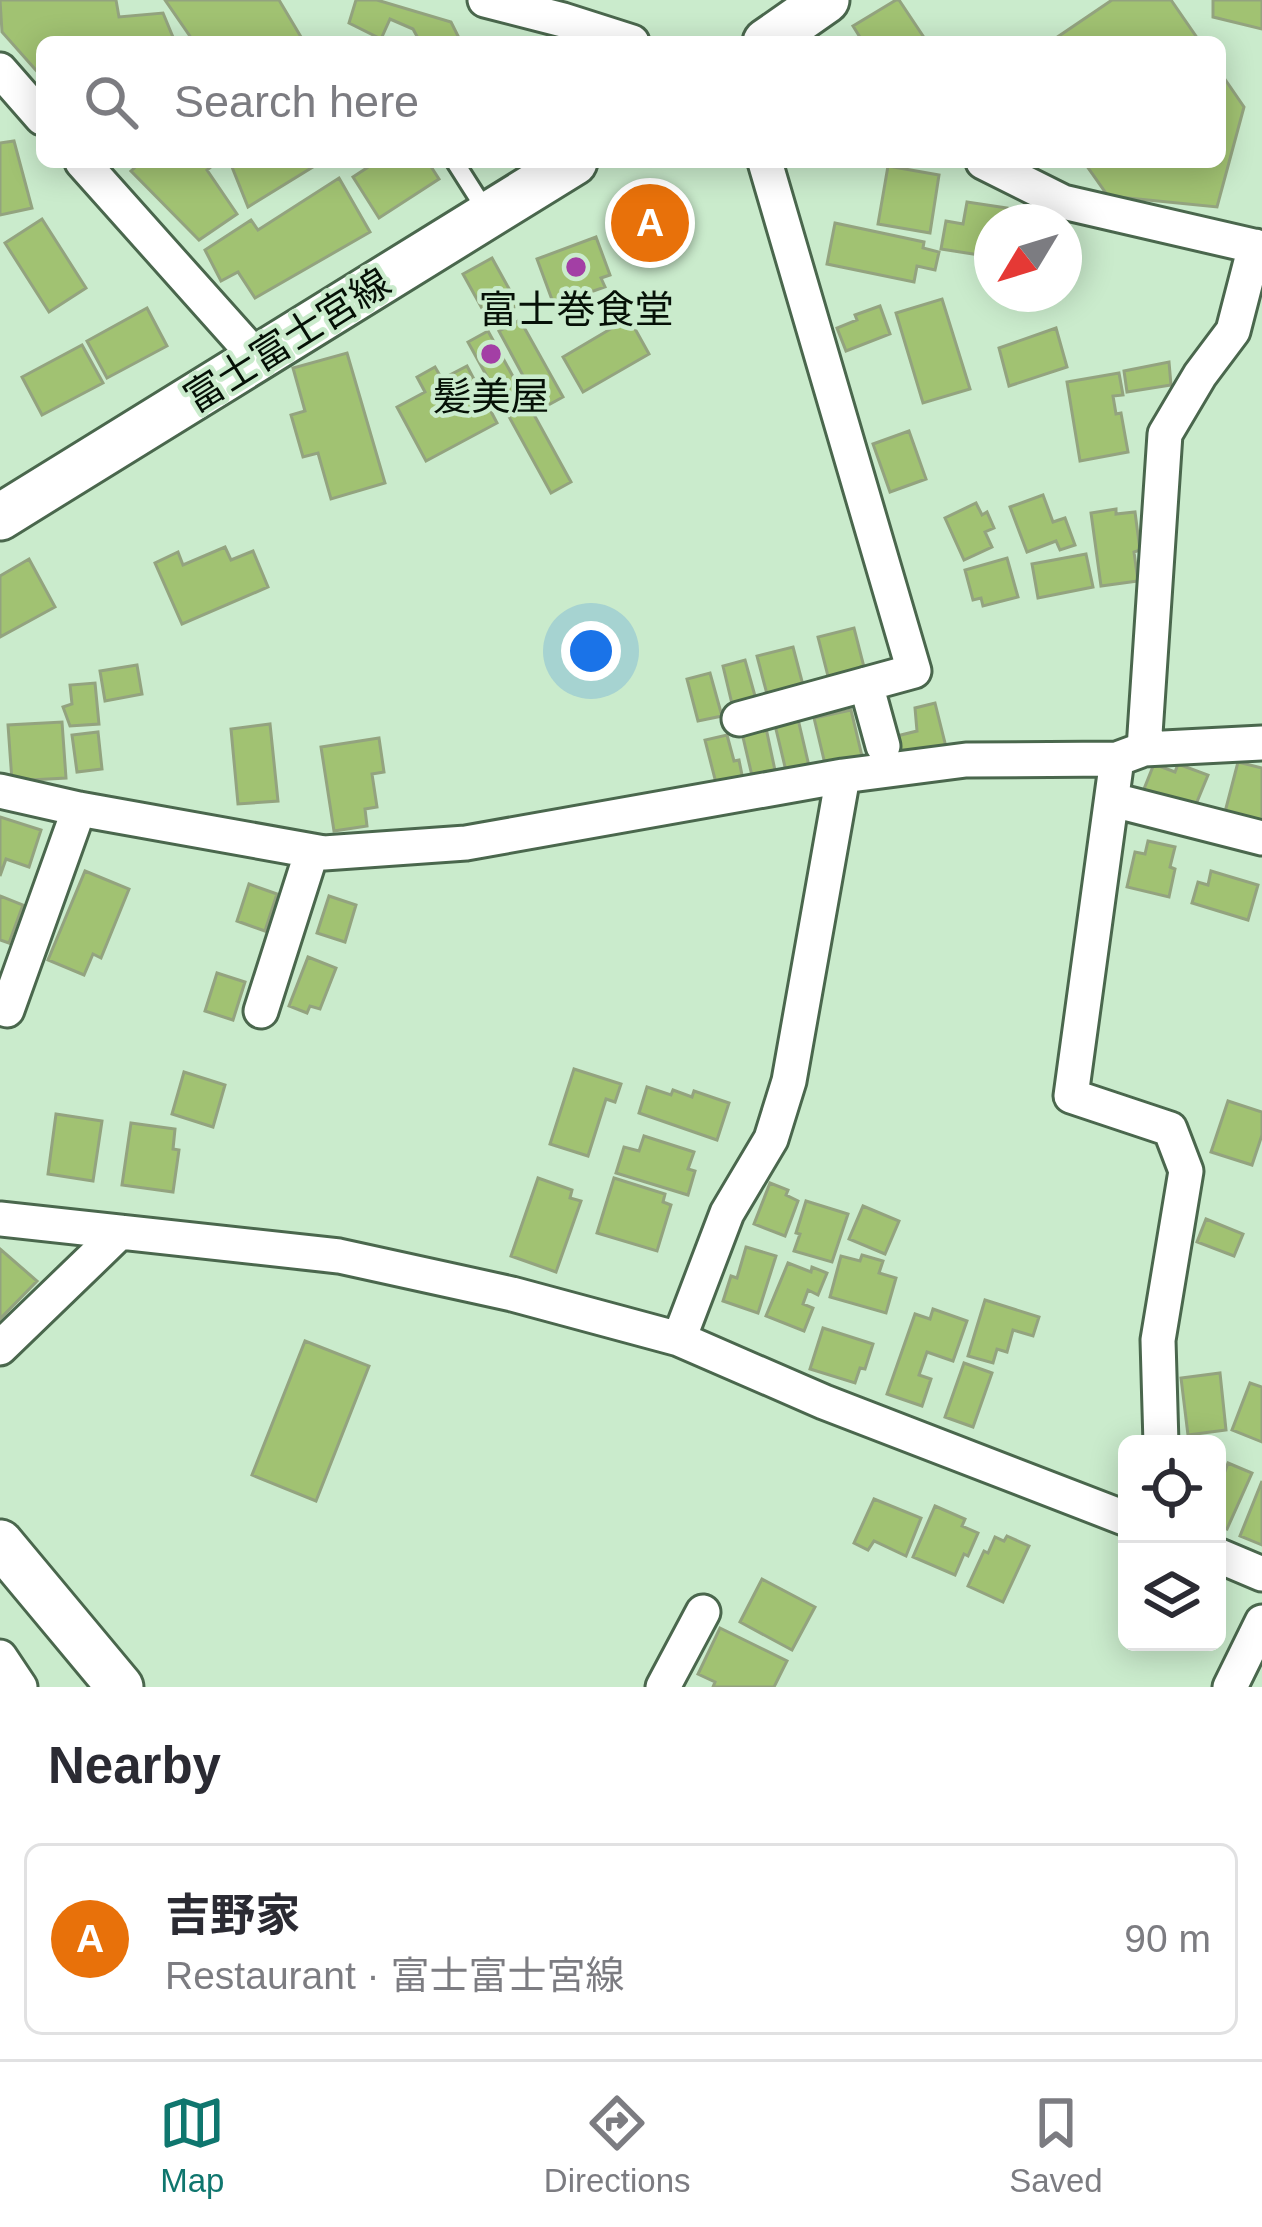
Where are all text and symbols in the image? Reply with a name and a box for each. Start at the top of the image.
search box [36,36,1226,168]
icon: search [78,69,144,135]
text: Search here [174,76,419,127]
pin: A [611,178,689,268]
north arrow [974,204,1082,312]
marker: 富士巻食堂 [563,254,589,280]
street label: 富士富士宮線 [177,260,398,421]
place label: 富士巻食堂 [478,288,674,331]
marker: 髪美屋 [478,341,504,367]
place label: 髪美屋 [432,375,550,418]
your location [561,621,621,681]
map controls [1118,1435,1226,1651]
button: locate [1118,1435,1226,1543]
button: layers [1118,1543,1226,1651]
text: Nearby [48,1737,221,1794]
text: 吉野家 [165,1890,300,1941]
text: A [76,1917,104,1960]
text: 90 m [1124,1917,1211,1960]
text: Restaurant · 富士富士宮線 [165,1954,624,1997]
tab: Map [159,2090,225,2200]
tab: Directions [544,2090,691,2200]
tab: Saved [1009,2090,1103,2200]

